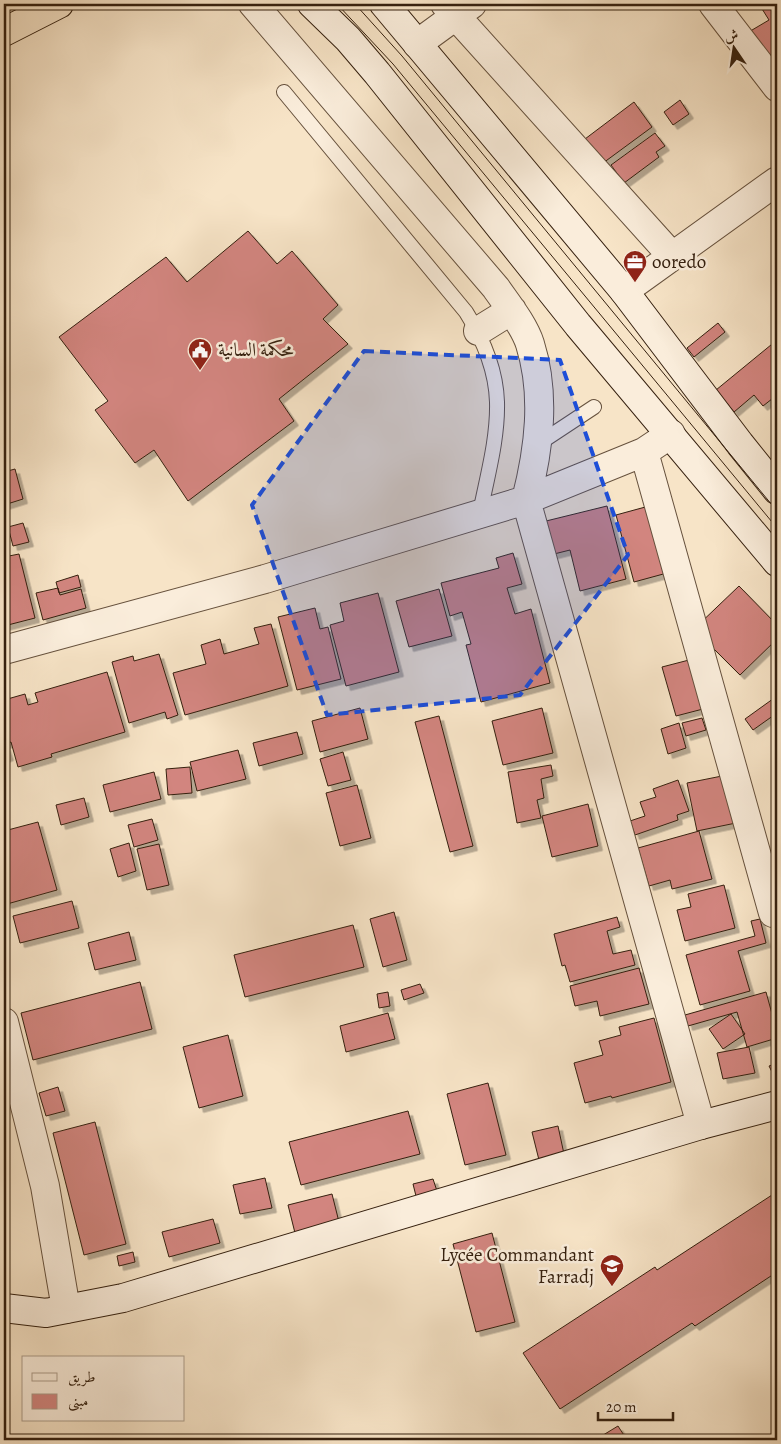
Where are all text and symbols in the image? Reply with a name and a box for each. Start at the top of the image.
north arrow [708,22,758,72]
text: ش [722,25,740,47]
office icon: ooredo [622,249,648,283]
place label: ooredo [652,249,706,275]
public building icon: محكمة السانية [187,337,213,371]
place label: محكمة السانية [218,337,294,363]
place label: Lycée Commandant Farradj [440,1242,594,1290]
school or university icon: Lycée Commandant Farradj [599,1253,625,1287]
legend [22,1356,185,1422]
text: طريق [68,1367,95,1387]
scale bar [598,1389,674,1421]
text: مبنى [68,1391,88,1412]
text: 20 m [606,1397,637,1417]

